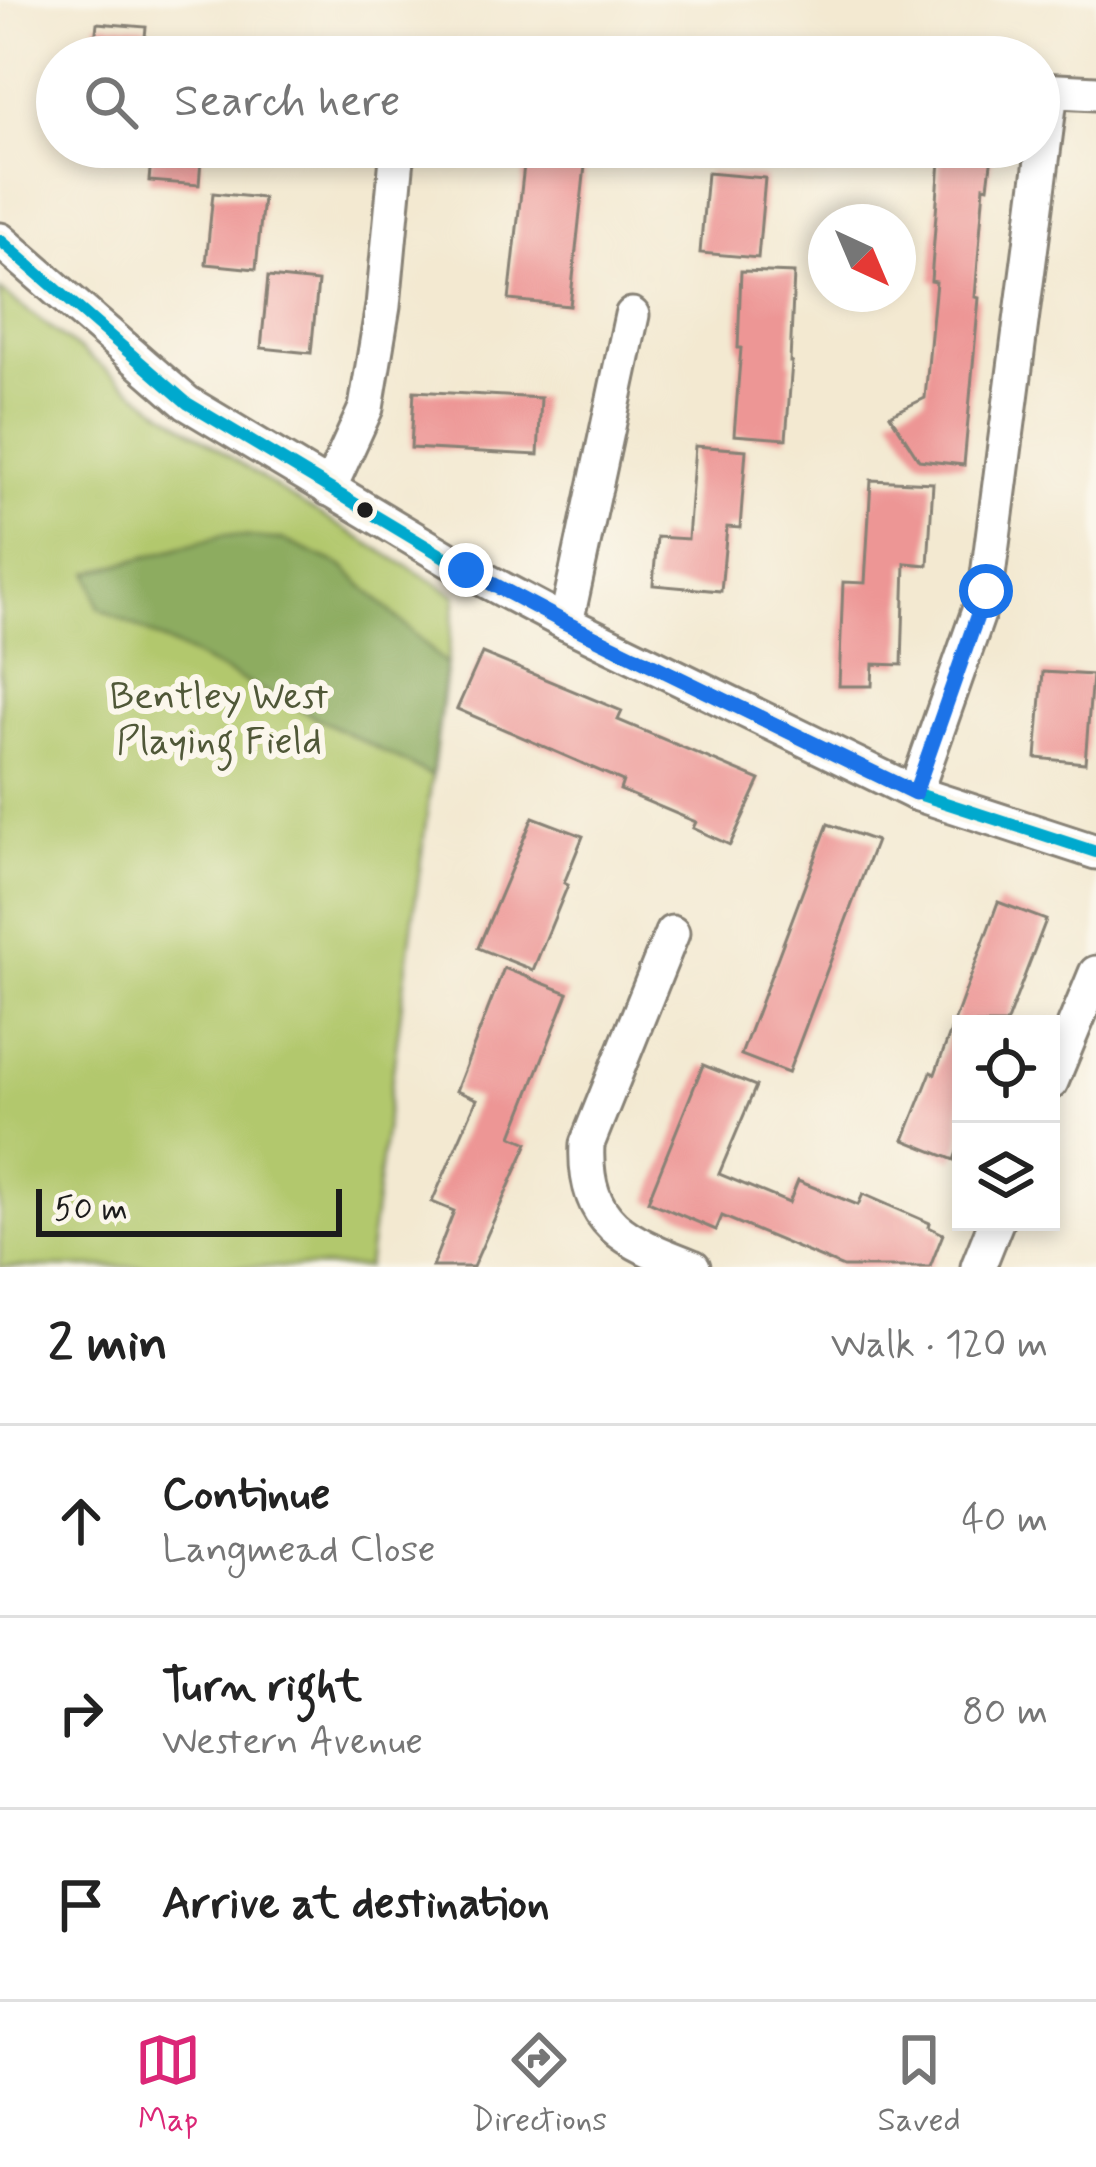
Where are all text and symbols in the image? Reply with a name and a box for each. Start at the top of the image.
search box [36,36,1060,168]
icon: search [78,69,144,135]
text: Search here [174,73,401,132]
north arrow [808,204,916,312]
unlabelled marker [354,499,376,521]
route end [439,543,493,597]
route start [959,564,1013,618]
park label: Bentley West Playing Field [109,672,329,771]
map controls [952,1015,1060,1231]
button: locate [952,1015,1060,1123]
button: layers [952,1123,1060,1231]
scale bar [36,1183,342,1236]
text: 50 m [54,1188,128,1232]
text: 2 min [48,1312,168,1378]
text: Walk · 120 m [831,1320,1048,1371]
text: Continue [162,1466,330,1525]
icon: ahead [48,1488,114,1554]
text: 40 m [961,1495,1048,1546]
text: Langmead Close [162,1525,436,1576]
text: Turn right [162,1658,362,1717]
icon: right [48,1680,114,1746]
text: 80 m [962,1687,1048,1738]
text: Western Avenue [162,1717,423,1768]
icon: arrive [48,1872,114,1938]
text: Arrive at destination [162,1875,550,1934]
tab: Map [135,2027,201,2143]
tab: Directions [471,2027,607,2143]
tab: Saved [877,2027,961,2143]

